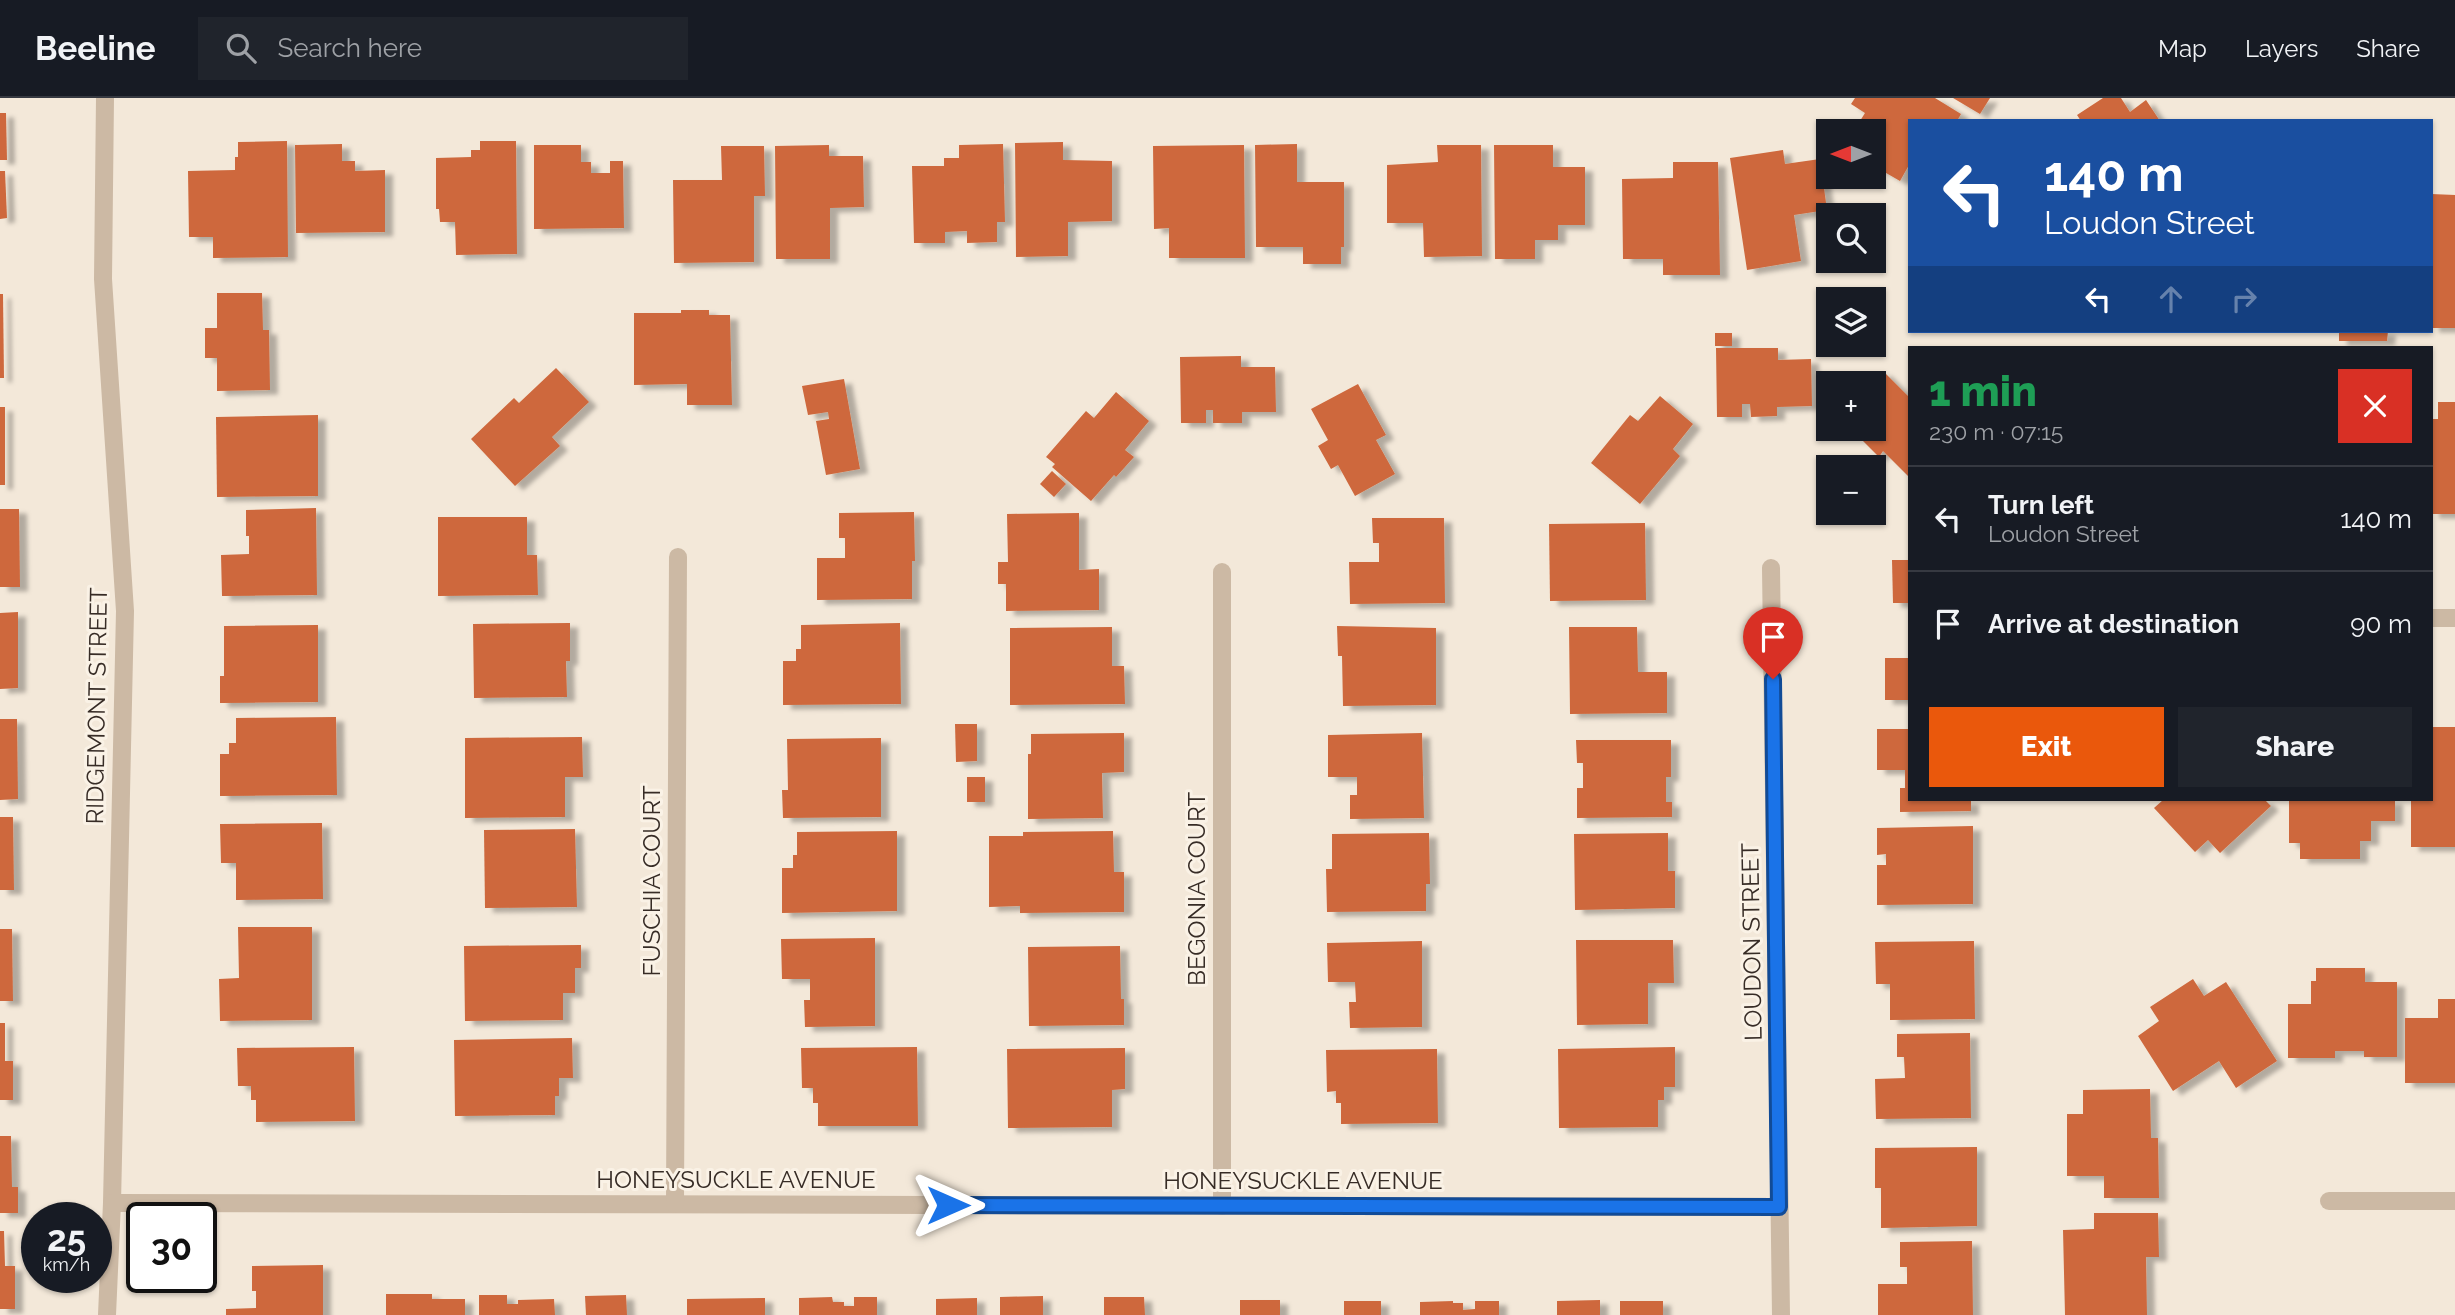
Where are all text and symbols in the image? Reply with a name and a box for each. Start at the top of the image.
search box [198,17,688,80]
text: Beeline [35,29,156,68]
icon: search [222,29,260,67]
text: Search here [278,33,422,63]
text: Map [2158,34,2207,63]
text: Layers [2245,34,2318,63]
text: Share [2356,34,2420,63]
north arrow [1816,119,1886,189]
map controls [1816,119,1886,525]
text: 140 m [2044,145,2184,202]
icon: left [1929,147,2020,238]
button: search [1816,203,1886,273]
text: Loudon Street [2044,204,2255,241]
icon: left [2079,280,2117,318]
icon: ahead [2152,280,2190,318]
icon: right [2225,280,2263,318]
button: layers [1816,287,1886,357]
text: 1 min [1929,367,2037,416]
button: close [2338,369,2412,443]
button: + [1816,371,1886,441]
text: 230 m · 07:15 [1929,418,2063,445]
button: − [1816,455,1886,525]
text: Turn left [1988,490,2094,520]
icon: left [1929,500,1967,538]
text: 140 m [2340,504,2412,534]
text: Loudon Street [1988,520,2140,547]
street label: RIDGEMONT STREET [80,587,113,825]
icon: arrive [1929,605,1967,643]
pin [1743,607,1803,679]
text: Arrive at destination [1988,609,2239,639]
text: 90 m [2350,609,2412,639]
icon: arrive [1754,618,1792,656]
button: Exit [1929,707,2164,787]
button: Share [2178,707,2412,787]
street label: FUSCHIA COURT [637,785,666,977]
street label: BEGONIA COURT [1182,792,1211,986]
street label: LOUDON STREET [1735,842,1768,1041]
street label: HONEYSUCKLE AVENUE [596,1165,876,1194]
street label: HONEYSUCKLE AVENUE [1163,1166,1443,1195]
position arrow [911,1168,985,1242]
speed limit sign: 30 [126,1202,217,1293]
text: 25 [47,1218,86,1259]
text: km/h [43,1254,90,1275]

